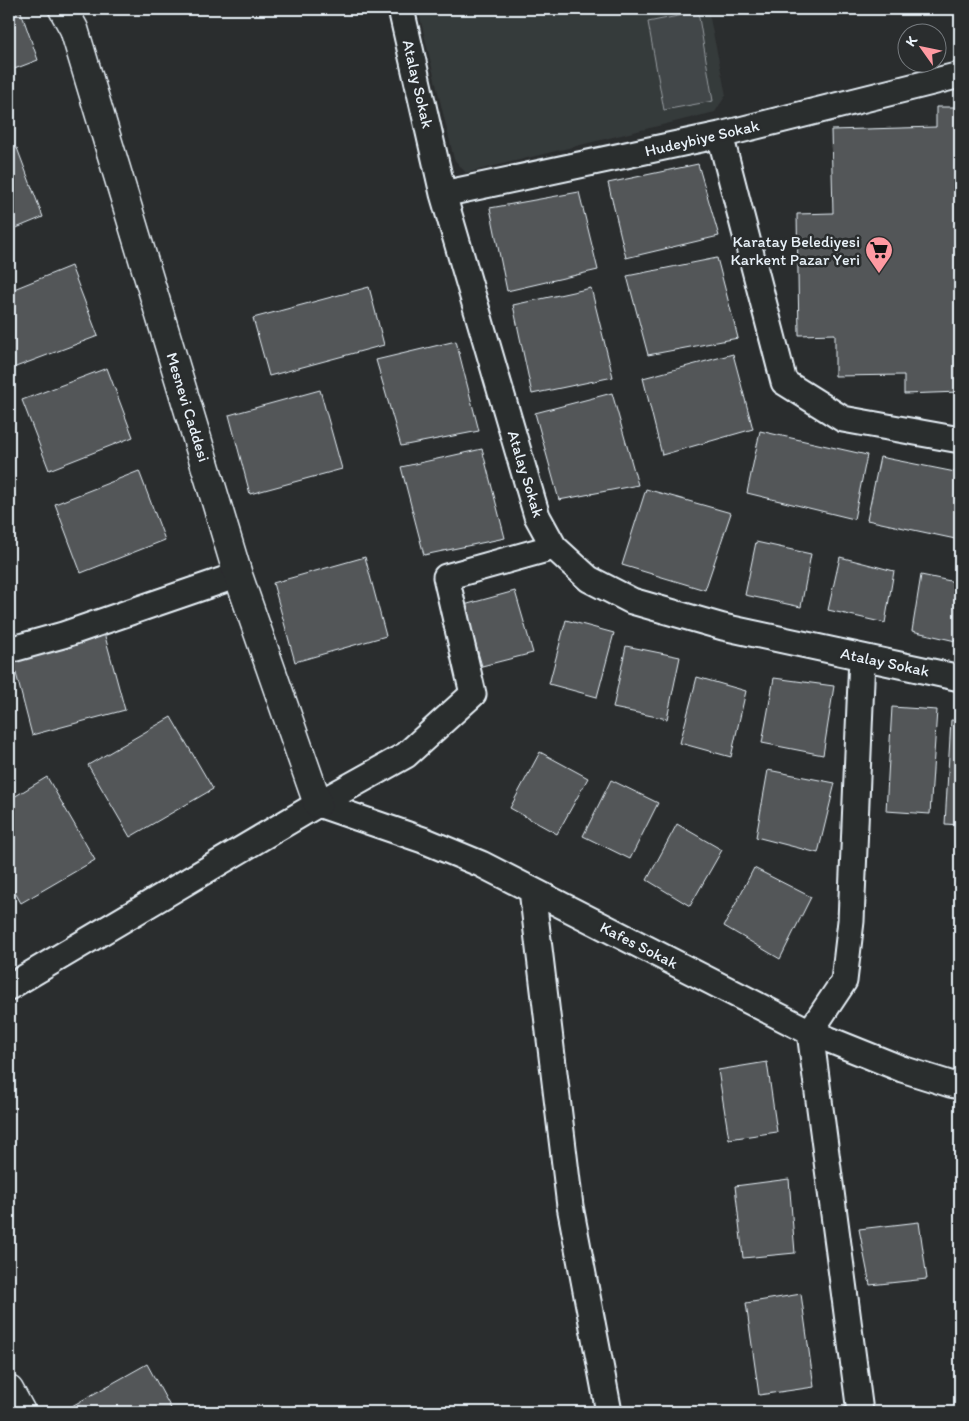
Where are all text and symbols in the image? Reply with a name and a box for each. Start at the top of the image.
north arrow [896,22,946,72]
text: K [902,32,922,50]
street label: Atalay Sokak [399,38,437,130]
street label: Hudeybiye Sokak [643,115,762,160]
place label: Karatay Belediyesi Karkent Pazar Yeri [731,232,860,269]
supermarket icon: Karatay Belediyesi Karkent Pazar Yeri [864,235,894,274]
street label: Mesnevi Caddesi [162,350,214,464]
street label: Atalay Sokak [504,428,548,520]
street label: Atalay Sokak [839,643,931,681]
street label: Kafes Sokak [597,917,682,973]

